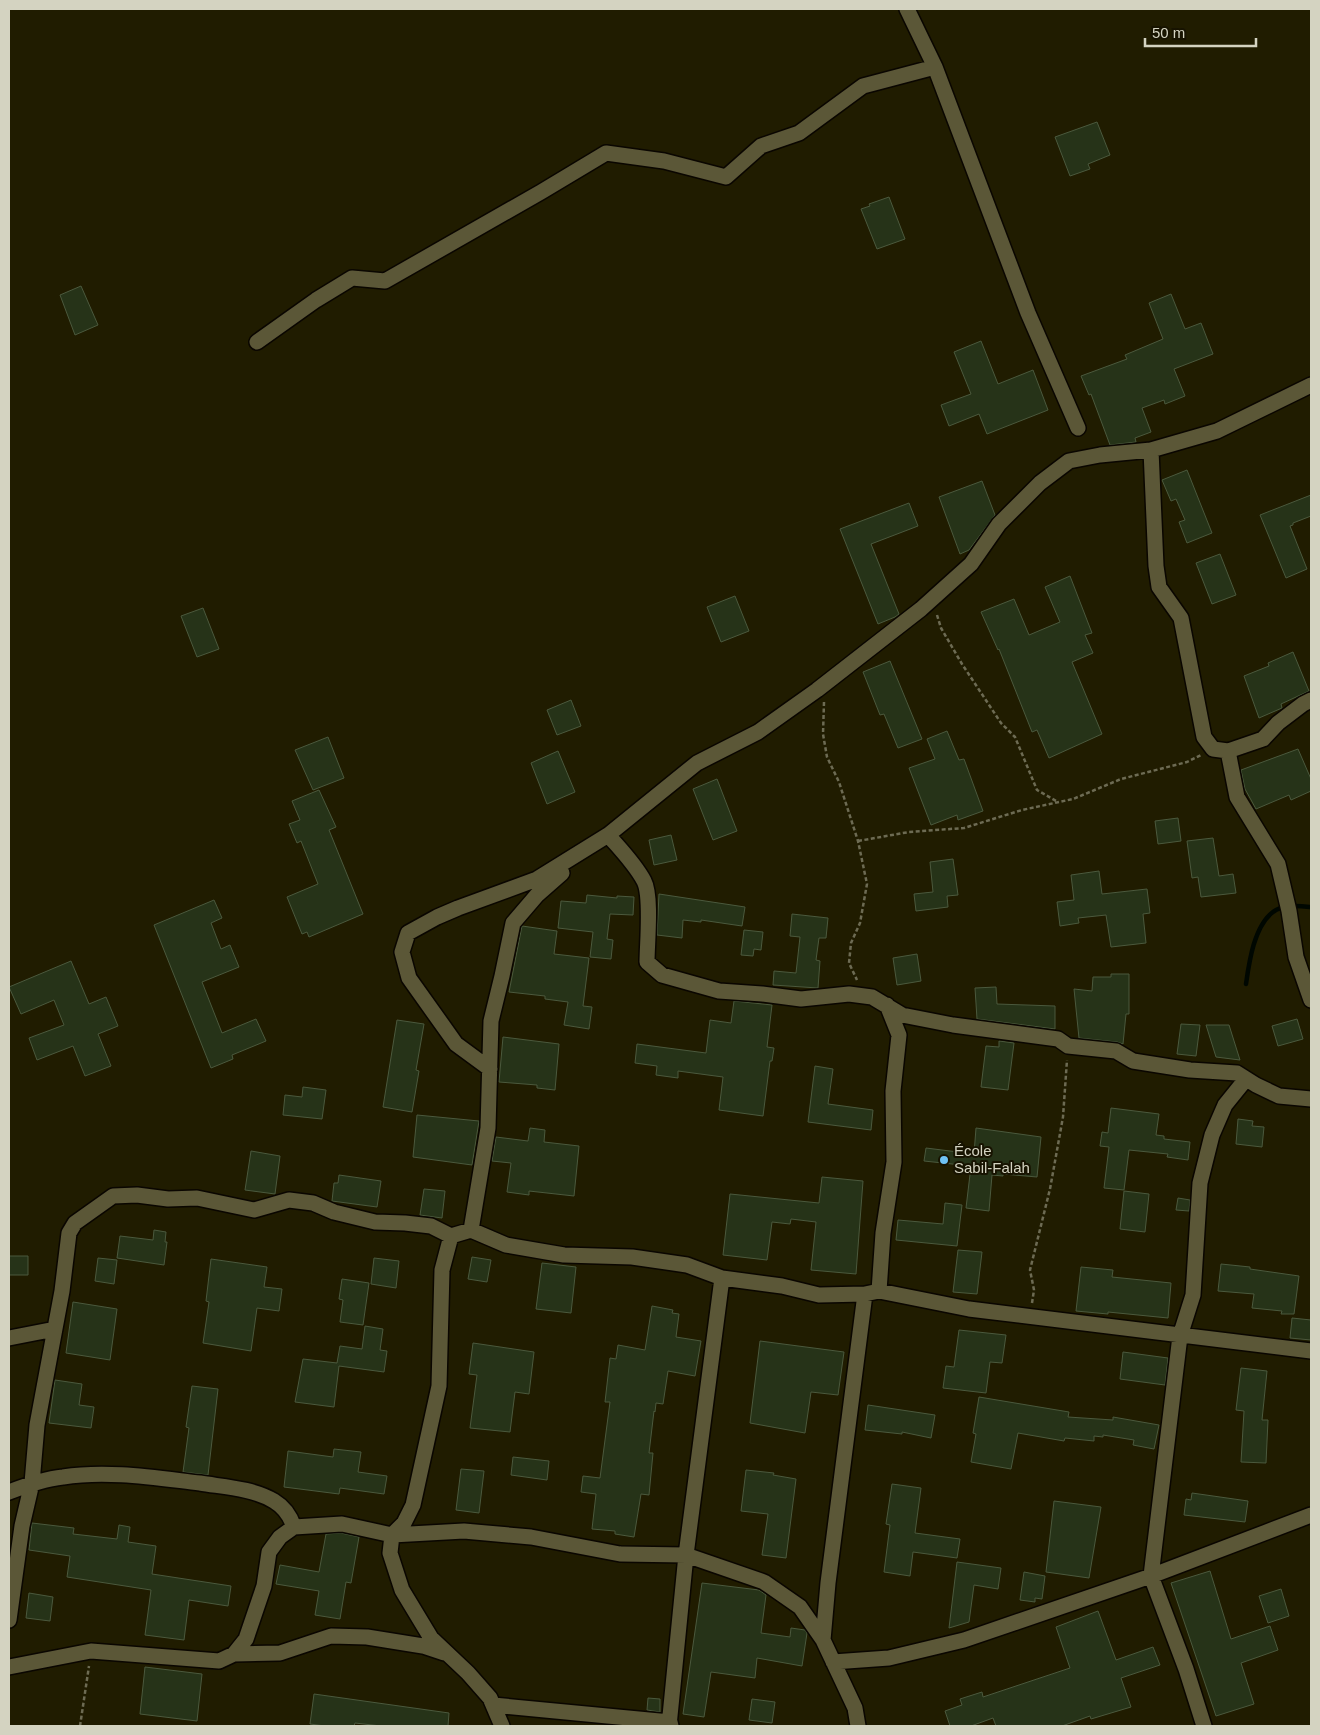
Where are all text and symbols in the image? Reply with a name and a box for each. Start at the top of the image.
scale bar [1145,15,1256,47]
text: 50 m [1152,24,1185,41]
place label: École Sabil-Falah [954,1142,1030,1176]
marker: École Sabil-Falah [938,1154,950,1166]

